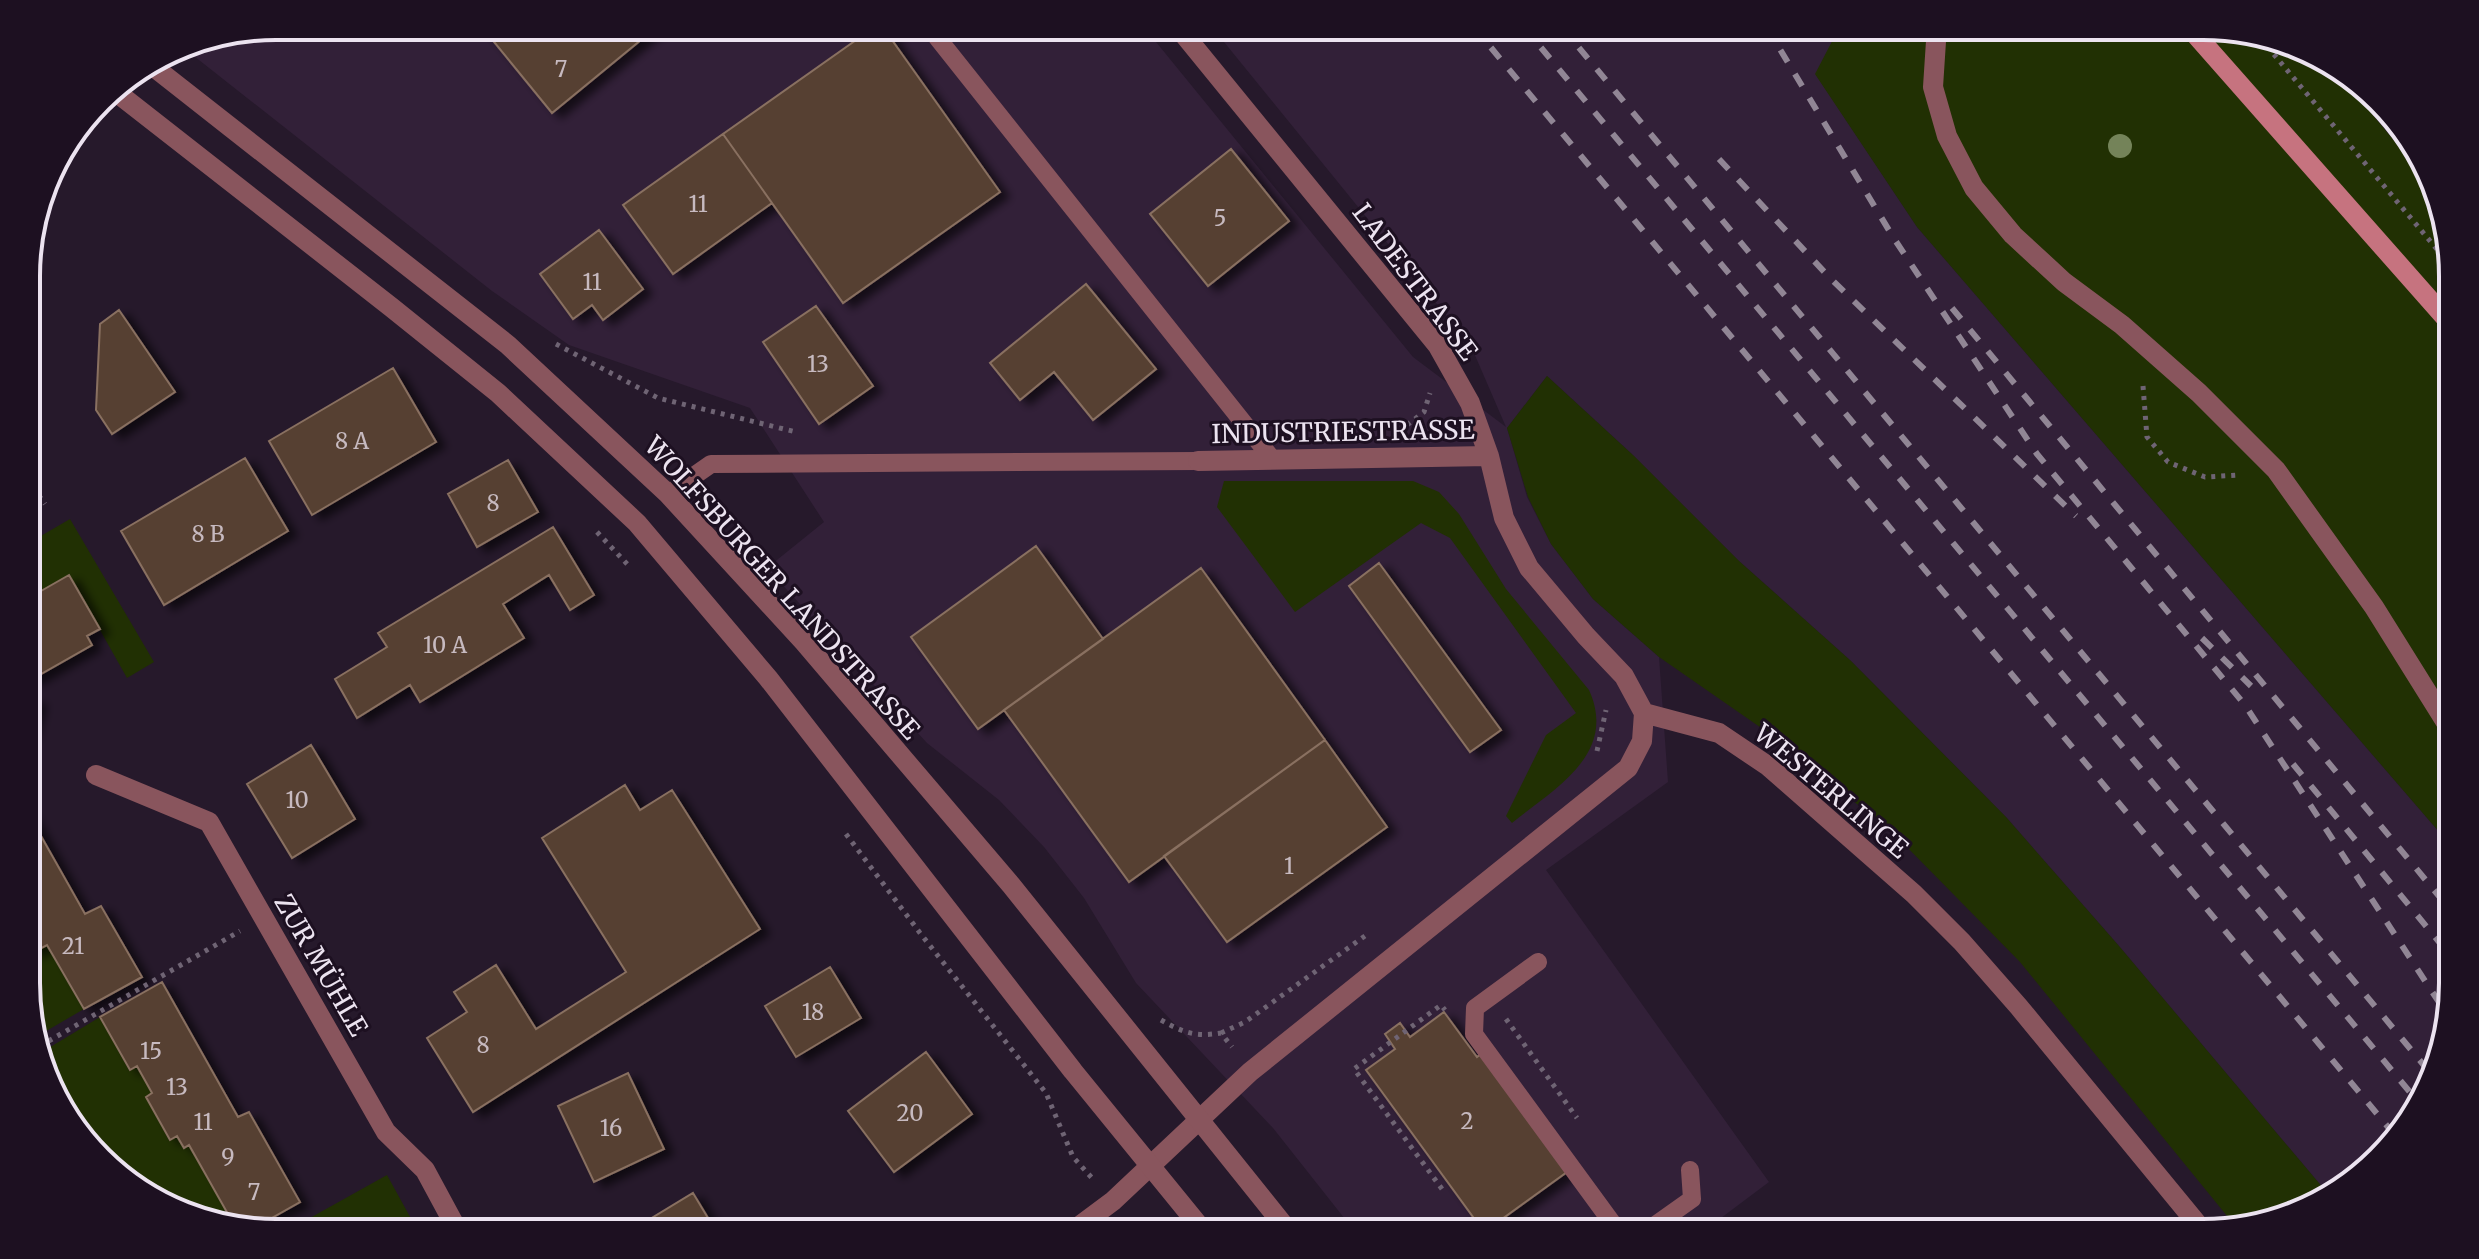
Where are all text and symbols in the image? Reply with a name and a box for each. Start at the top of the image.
house number: 7 [555,55,567,83]
house number: 11 [688,190,708,218]
street label: LADESTRASSE [1346,197,1485,367]
house number: 5 [1214,204,1226,232]
house number: 11 [582,268,602,296]
house number: 13 [807,350,829,378]
street label: INDUSTRIESTRASSE [1211,413,1475,450]
house number: 8 A [335,427,369,455]
street label: WOLFSBURGER LANDSTRASSE [637,429,928,746]
house number: 8 [486,489,500,517]
house number: 8 B [191,520,225,548]
house number: 10 A [423,631,467,659]
street label: WESTERLINGE [1747,716,1916,865]
house number: 10 [285,786,309,814]
house number: 1 [1284,852,1294,880]
street label: ZUR MÜHLE [268,888,376,1042]
house number: 21 [62,932,84,960]
house number: 18 [802,998,824,1026]
house number: 8 [476,1031,490,1059]
house number: 15 [140,1037,162,1065]
house number: 13 [166,1073,188,1101]
house number: 20 [897,1099,923,1127]
house number: 2 [1460,1107,1474,1135]
house number: 11 [193,1108,213,1136]
house number: 16 [600,1114,622,1142]
house number: 9 [221,1143,235,1171]
house number: 7 [248,1178,260,1206]

